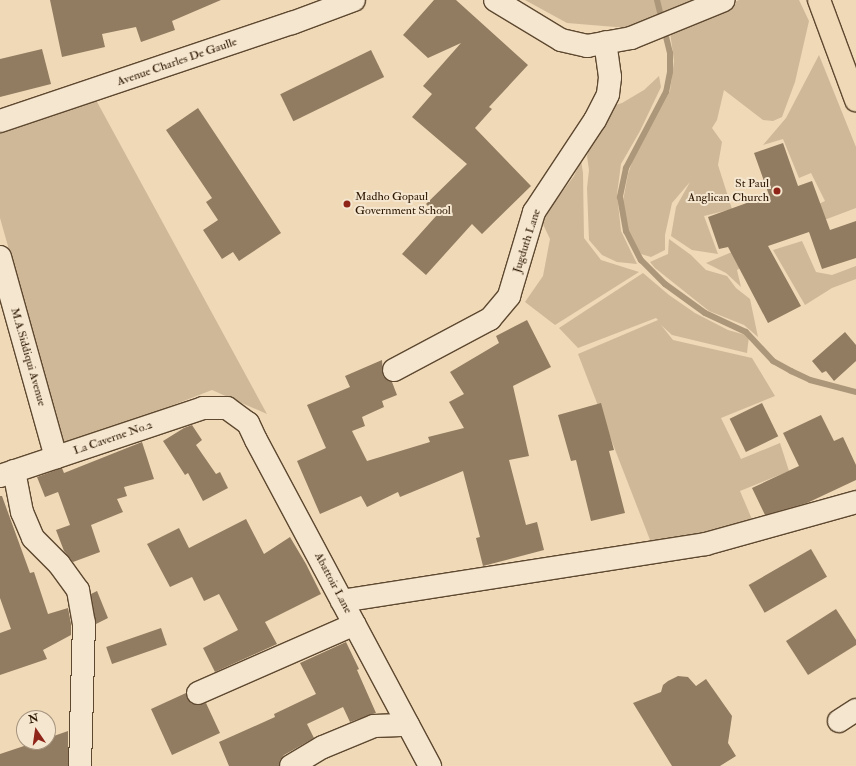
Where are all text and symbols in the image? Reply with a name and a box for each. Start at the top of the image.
street label: Avenue Charles De Gaulle [115,35,239,89]
place label: St Paul Anglican Church [688,177,769,205]
marker: St Paul Anglican Church [772,186,782,196]
place label: Madho Gopaul Government School [355,190,451,218]
marker: Madho Gopaul Government School [342,199,352,209]
street label: Jugduth Lane [510,207,544,275]
street label: M.A.Siddiqui Avenue [7,306,49,408]
street label: La Caverne No.2 [72,418,154,458]
street label: Abattoir Lane [311,550,355,616]
north arrow [16,710,56,750]
text: N [27,711,40,726]

